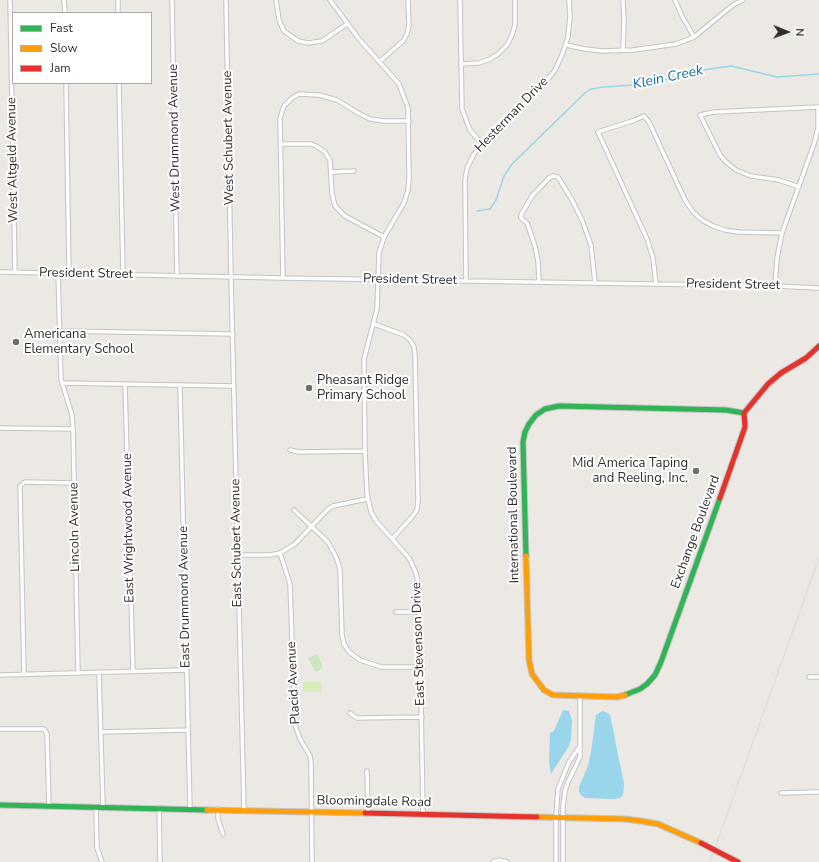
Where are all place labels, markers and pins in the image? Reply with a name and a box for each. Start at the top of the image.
place label: Americana Elementary School [24,327,134,358]
marker: Americana Elementary School [11,337,21,347]
place label: Pheasant Ridge Primary School [317,373,409,404]
marker: Pheasant Ridge Primary School [304,383,314,393]
place label: Mid America Taping and Reeling, Inc. [572,456,688,487]
marker: Mid America Taping and Reeling, Inc. [691,466,701,476]

